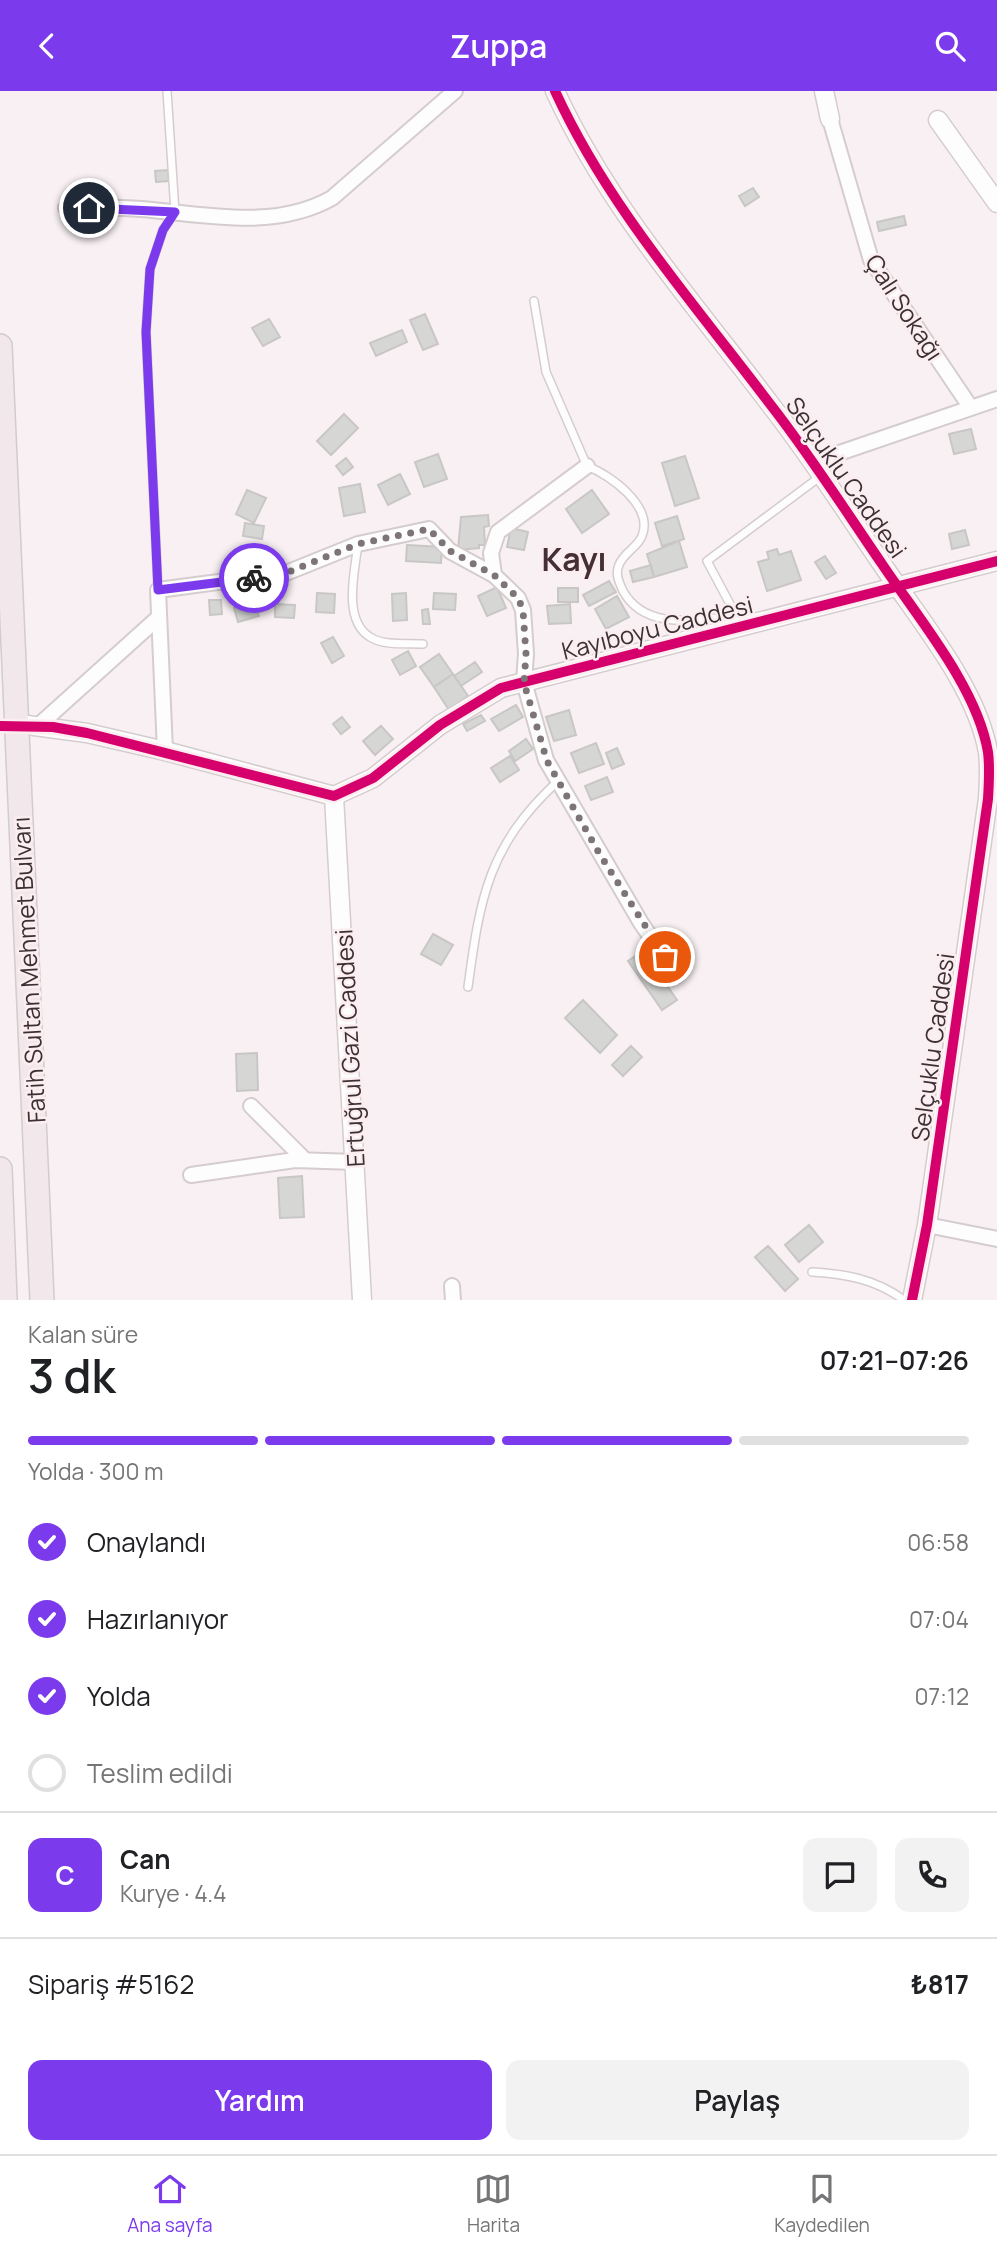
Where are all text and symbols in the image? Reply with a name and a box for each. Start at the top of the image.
text: Zuppa [450,24,547,68]
icon: back [28,27,66,65]
icon: search [931,27,969,65]
pin [59,178,119,238]
icon: home [70,189,108,227]
street label: Çalı Sokağı [858,247,952,367]
street label: Selçuklu Caddesi [779,390,915,564]
district label: Kayı [541,537,607,581]
courier [219,543,289,613]
icon: bike [235,559,273,597]
street label: Kayıboyu Caddesi [558,587,756,667]
street label: Fatih Sultan Mehmet Bulvarı [3,816,53,1124]
pin [635,927,695,987]
street label: Ertuğrul Gazi Caddesi [326,928,372,1168]
icon: bag [646,938,684,976]
street label: Selçuklu Caddesi [902,951,962,1143]
text: Kalan süre [28,1318,138,1350]
text: 07:21–07:26 [820,1342,969,1378]
text: 3 dk [28,1344,116,1407]
text: Yolda · 300 m [28,1455,164,1487]
icon: check [28,1523,66,1561]
text: Onaylandı [87,1524,206,1560]
text: 06:58 [907,1526,969,1558]
icon: check [28,1600,66,1638]
text: Hazırlanıyor [87,1601,228,1637]
text: 07:04 [909,1603,969,1635]
icon: check [28,1677,66,1715]
text: Yolda [87,1678,151,1714]
text: 07:12 [914,1680,969,1712]
text: Teslim edildi [87,1755,233,1791]
button: chat [803,1838,877,1912]
button: phone [895,1838,969,1912]
text: Can [120,1841,170,1877]
text: C [55,1857,75,1893]
text: Kurye · 4.4 [120,1877,227,1909]
text: Sipariş #5162 [28,1966,194,2002]
text: ₺817 [911,1966,969,2002]
button: Yardım [28,2060,492,2140]
button: Paylaş [506,2060,969,2140]
tab: Ana sayfa [127,2170,213,2238]
tab: Harita [467,2170,520,2238]
tab: Kaydedilen [774,2170,870,2238]

